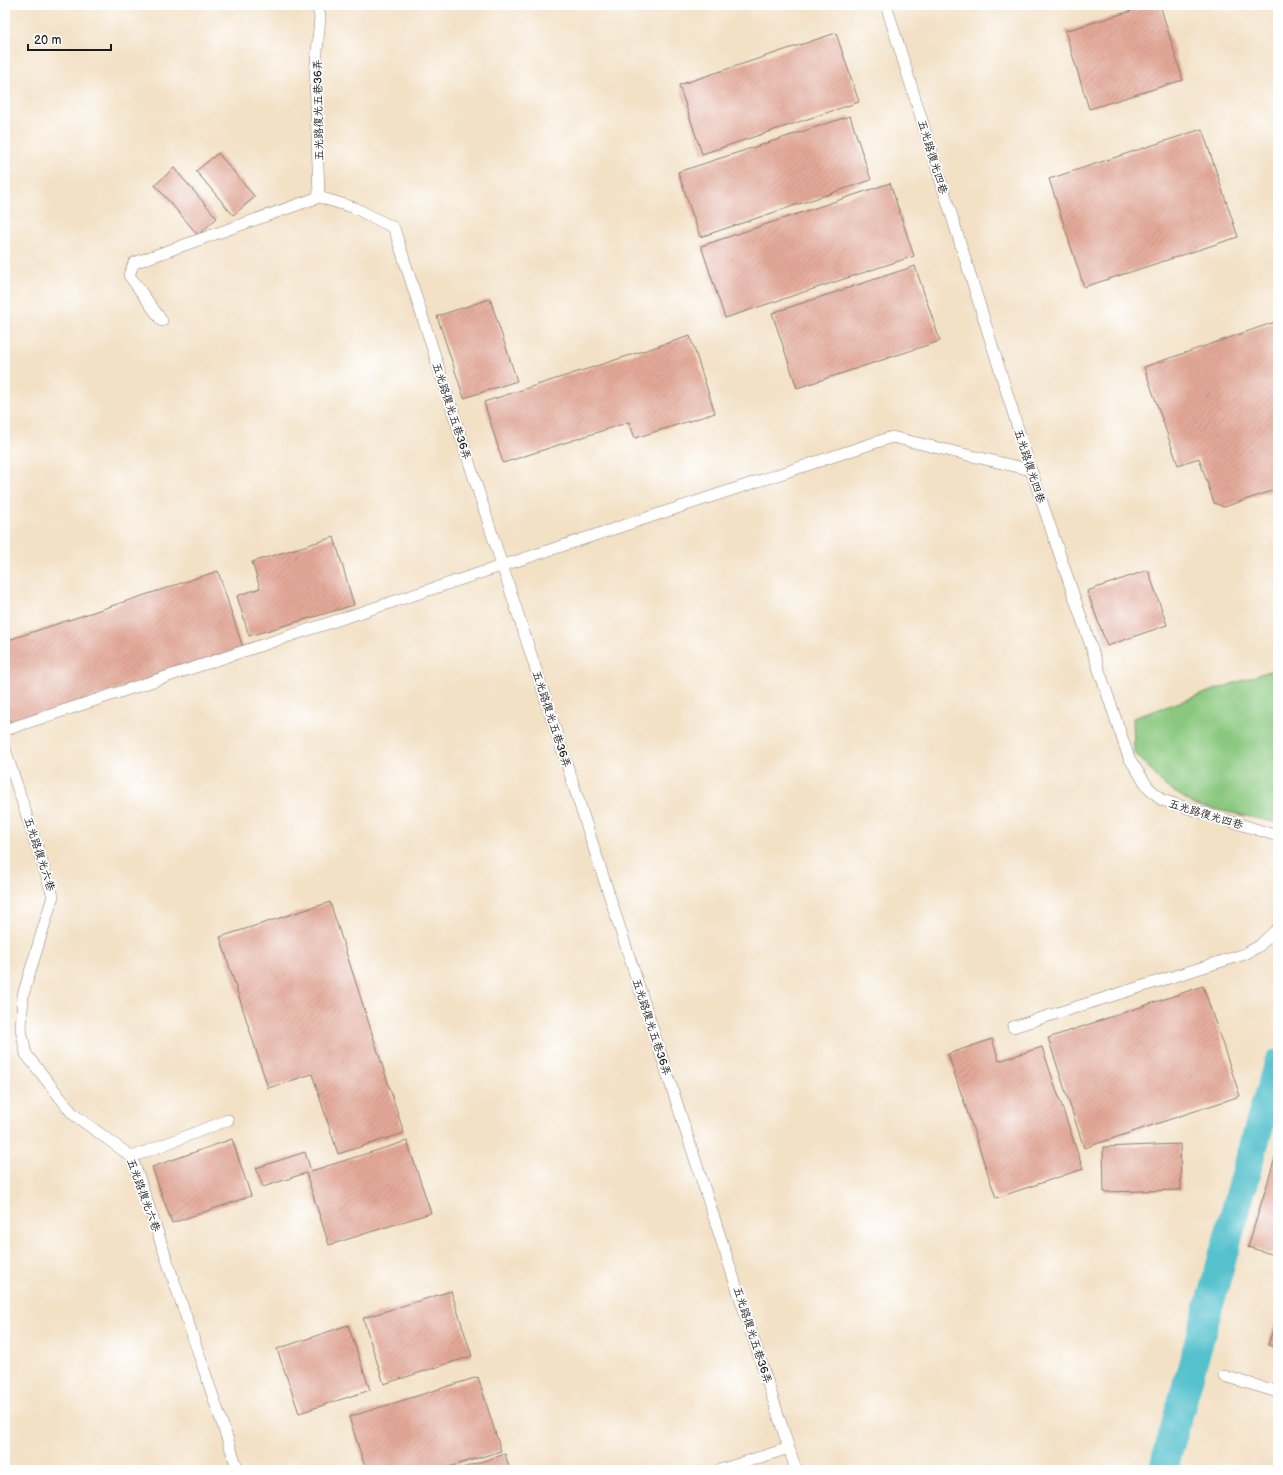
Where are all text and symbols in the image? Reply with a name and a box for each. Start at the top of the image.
scale bar [28,26,111,52]
text: 20 m [34,33,61,48]
street label: 五光路復光五巷36弄 [311,59,326,161]
street label: 五光路復光四巷 [915,118,950,196]
street label: 五光路復光五巷36弄 [430,361,473,461]
street label: 五光路復光四巷 [1011,428,1048,505]
street label: 五光路復光五巷36弄 [530,669,573,769]
street label: 五光路復光四巷 [1167,797,1245,832]
street label: 五光路復光六巷 [21,816,58,893]
street label: 五光路復光五巷36弄 [630,977,673,1077]
street label: 五光路復光六巷 [124,1157,163,1234]
street label: 五光路復光五巷36弄 [731,1285,774,1385]

